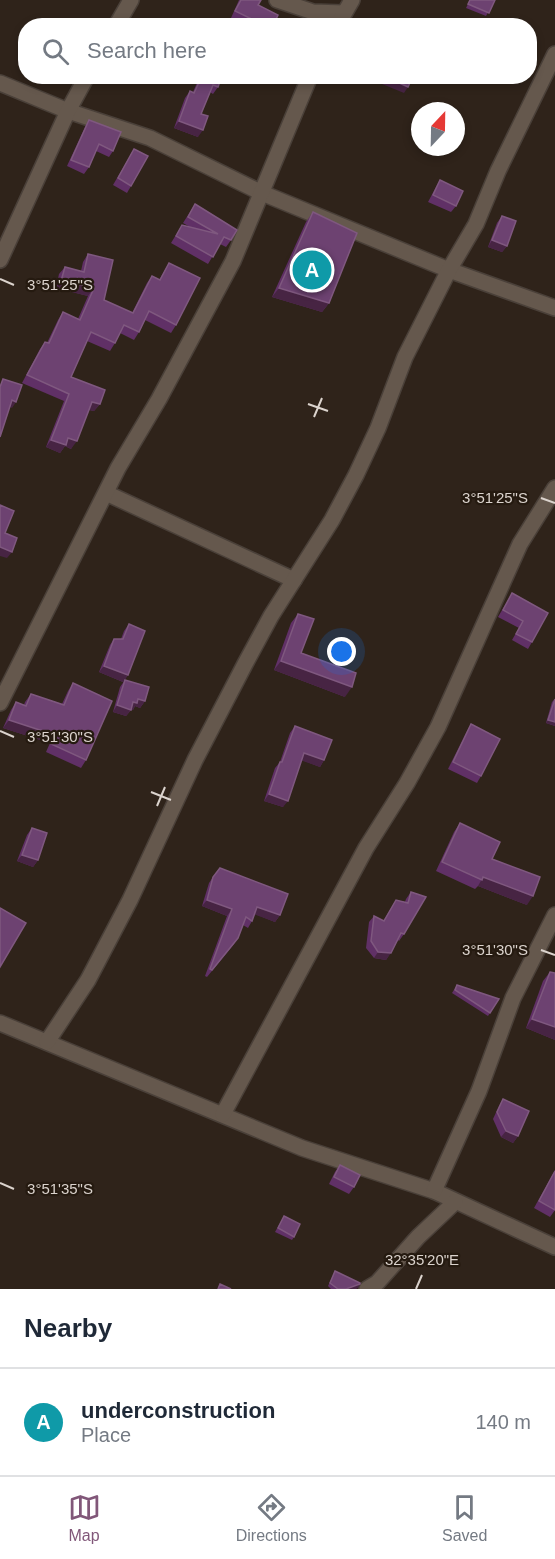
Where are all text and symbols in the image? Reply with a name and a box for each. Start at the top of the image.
search box [18,18,537,84]
icon: search [39,35,72,68]
text: Search here [87,38,207,63]
north arrow [411,102,465,156]
pin: A [292,248,332,292]
text: 3°51'25"S [27,276,93,293]
text: 3°51'25"S [462,489,528,506]
your location [327,637,356,666]
text: 3°51'30"S [27,728,93,745]
text: 3°51'30"S [462,941,528,958]
text: 3°51'35"S [27,1180,93,1197]
text: 32°35'20"E [385,1251,459,1268]
text: Nearby [24,1313,112,1343]
text: underconstruction [81,1398,275,1423]
text: A [36,1411,51,1433]
text: 140 m [475,1411,531,1433]
text: Place [81,1424,131,1446]
tab: Map [68,1491,101,1545]
tab: Directions [236,1491,307,1545]
tab: Saved [442,1491,487,1545]

